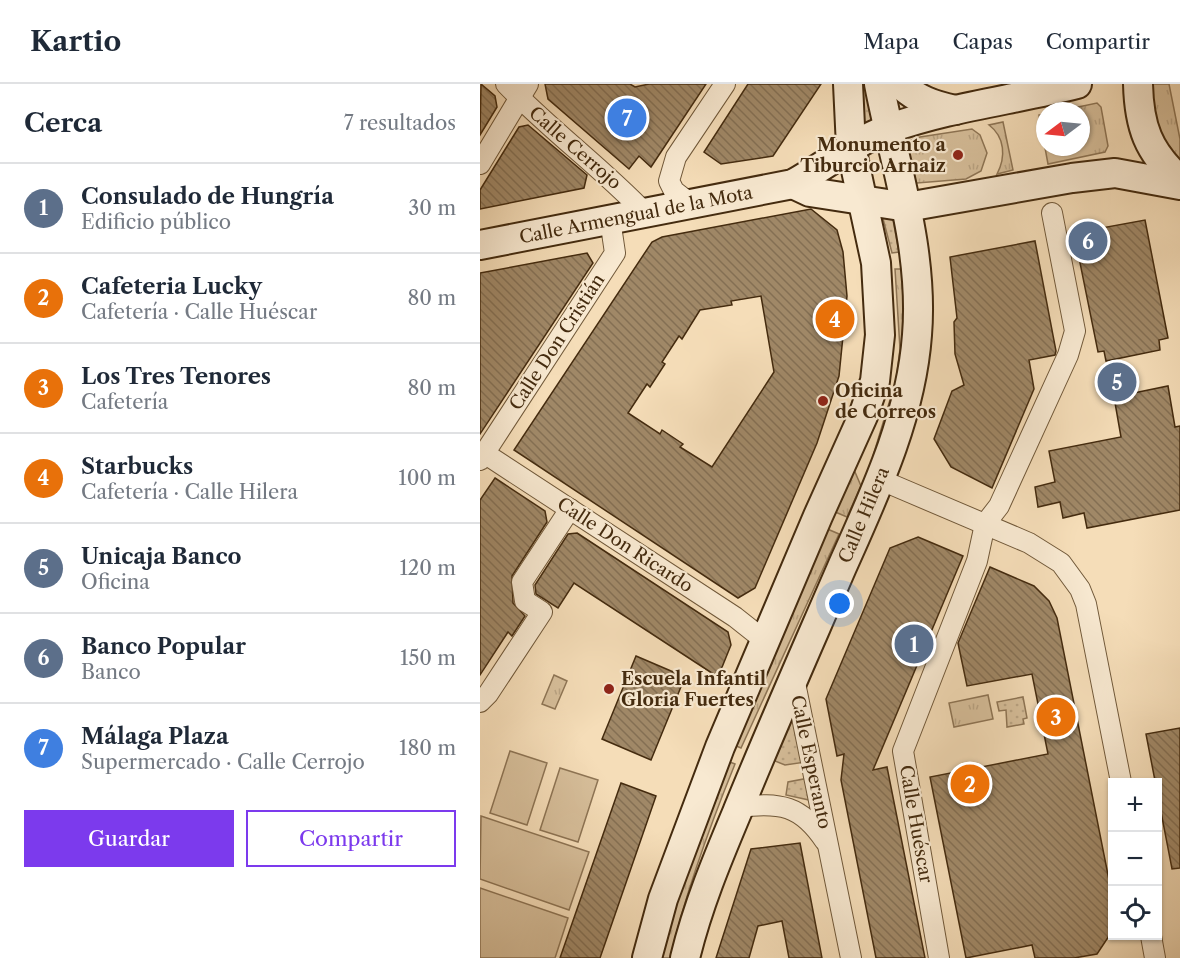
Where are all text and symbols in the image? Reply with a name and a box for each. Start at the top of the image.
text: Kartio [30,24,121,58]
text: Mapa [863,29,919,54]
text: Capas [952,29,1013,54]
text: Compartir [1046,29,1150,54]
pin: 7 [608,96,646,141]
street label: Calle Cerrojo [524,102,626,194]
north arrow [1036,102,1090,156]
text: Cerca [24,107,102,139]
text: 7 resultados [344,111,456,135]
place label: Monumento a Tiburcio Arnaiz [800,134,947,177]
marker: Monumento a Tiburcio Arnaiz [951,148,965,162]
street label: Calle Armengual de la Mota [517,181,755,248]
text: Consulado de Hungría [81,183,334,210]
text: 1 [39,196,48,220]
text: 30 m [408,196,456,220]
text: Edificio público [81,210,231,234]
pin: 6 [1068,218,1108,264]
street label: Calle Don Cristián [505,270,609,414]
text: Cafeteria Lucky [81,273,262,300]
text: 2 [38,286,49,310]
text: 80 m [408,286,456,310]
pin: 4 [816,296,854,342]
text: Cafetería · Calle Huéscar [81,300,317,324]
pin: 5 [1098,360,1136,404]
text: Los Tres Tenores [81,363,271,390]
text: 3 [38,376,49,400]
text: 80 m [408,376,456,400]
place label: Oficina de Correos [835,380,936,423]
text: Cafetería [81,390,168,414]
marker: Oficina de Correos [816,394,830,408]
text: Starbucks [81,453,193,480]
street label: Calle Hilera [834,463,894,566]
text: 4 [38,466,49,490]
text: 100 m [398,466,456,490]
text: Cafetería · Calle Hilera [81,480,298,504]
street label: Calle Don Ricardo [553,493,697,597]
text: Unicaja Banco [81,543,242,570]
text: 5 [38,556,49,580]
text: 120 m [399,556,456,580]
text: Oficina [81,570,150,594]
your location [825,589,854,618]
pin: 1 [894,622,934,666]
text: Banco Popular [81,633,246,660]
text: 6 [38,646,49,670]
text: 150 m [400,646,456,670]
text: Banco [81,660,141,684]
place label: Escuela Infantil Gloria Fuertes [621,668,766,711]
marker: Escuela Infantil Gloria Fuertes [602,682,616,696]
street label: Calle Esperanto [786,693,836,831]
pin: 3 [1036,694,1076,740]
text: Málaga Plaza [81,723,229,750]
text: 7 [38,736,49,760]
text: 180 m [399,736,456,760]
text: Supermercado · Calle Cerrojo [81,750,365,774]
pin: 2 [950,762,990,806]
street label: Calle Huéscar [895,763,937,885]
map controls [1108,778,1162,940]
button: + [1108,778,1162,832]
button: Guardar [24,810,234,867]
button: Compartir [246,810,456,867]
button: − [1108,832,1162,886]
button: locate [1108,886,1162,940]

